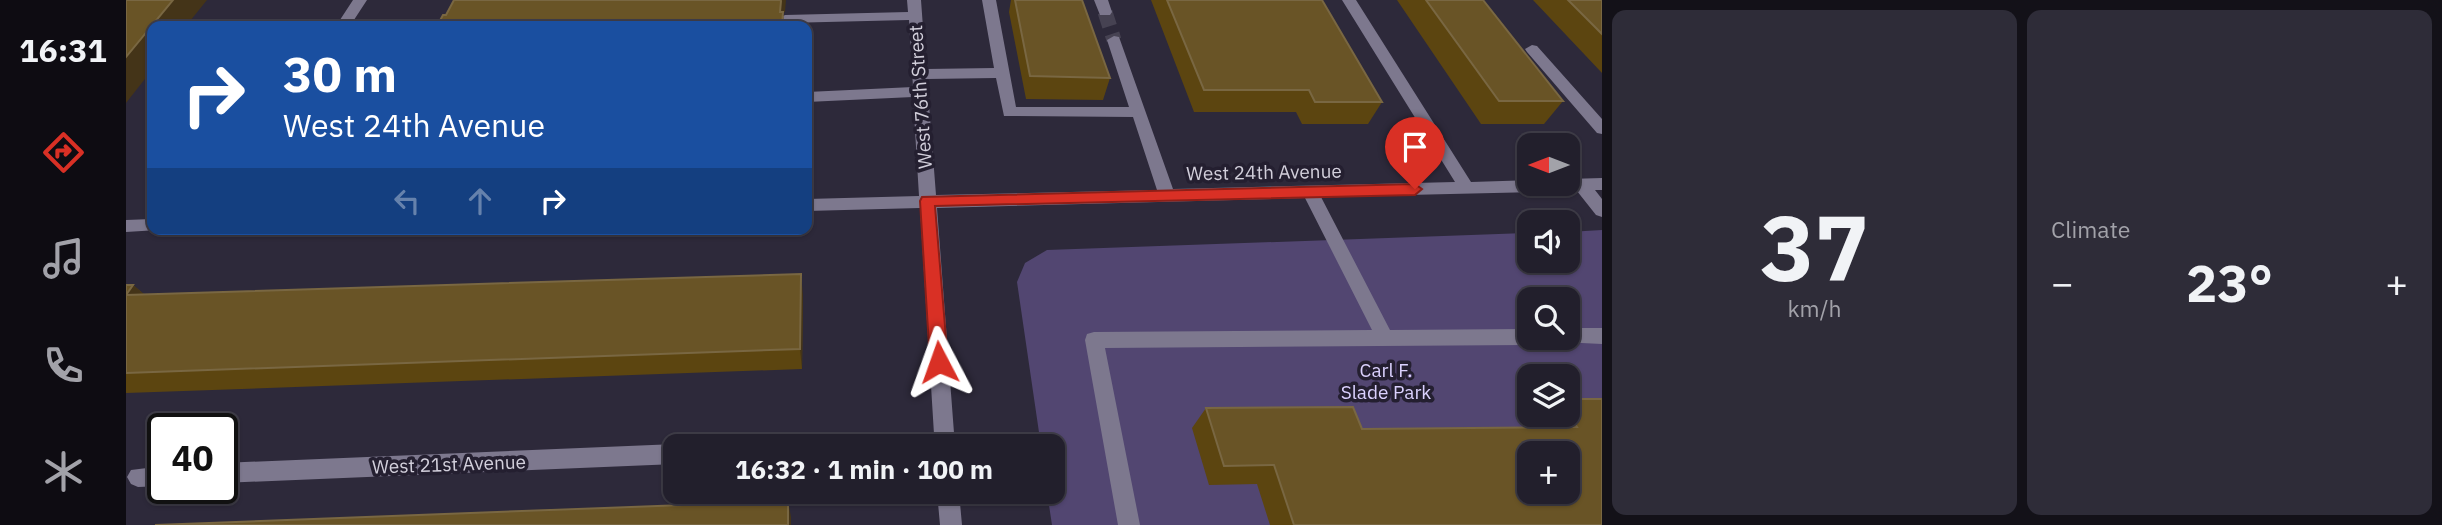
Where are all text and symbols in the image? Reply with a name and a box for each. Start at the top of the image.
street label: West 76th Street [903,24,937,170]
text: 16:31 [19,29,107,71]
text: 30 m [283,42,397,105]
icon: right [168,49,259,140]
text: West 24th Avenue [283,104,545,146]
pin [1385,117,1445,189]
icon: directions [39,128,88,177]
icon: arrive [1396,128,1434,166]
north arrow [1517,133,1580,196]
map controls [1517,133,1580,504]
street label: West 24th Avenue [1186,159,1342,185]
icon: left [388,182,426,220]
icon: ahead [461,182,499,220]
icon: right [534,182,572,220]
text: 37 [1760,188,1869,306]
button: sound [1517,210,1580,273]
text: Climate [2051,214,2130,244]
icon: music [39,234,88,283]
text: 23° [2186,249,2273,316]
text: − [2051,258,2074,307]
text: + [2385,258,2408,307]
button: search [1517,287,1580,350]
text: km/h [1787,293,1842,323]
position arrow [902,325,976,399]
icon: phone [39,341,88,390]
park label: Carl F. Slade Park [1341,358,1431,404]
button: layers [1517,364,1580,427]
speed limit sign: 40 [147,413,238,504]
button: + [1517,441,1580,504]
icon: climate [39,447,88,496]
street label: West 21st Avenue [372,449,526,479]
text: 16:32 · 1 min · 100 m [735,452,993,486]

